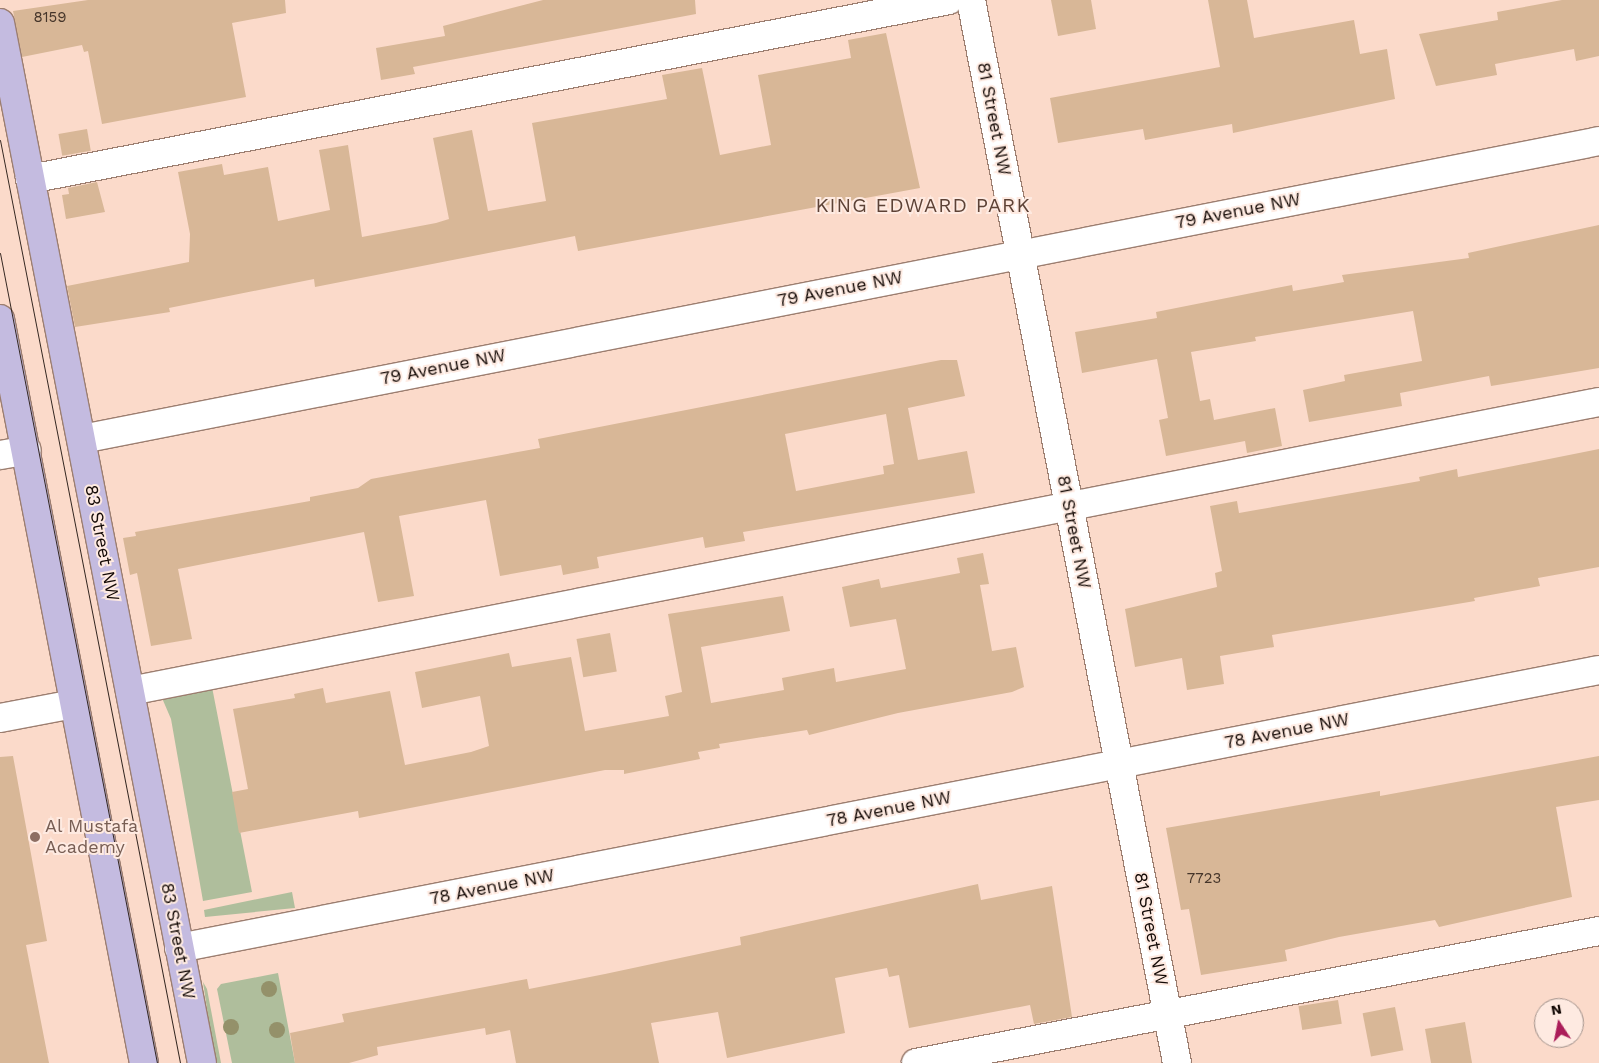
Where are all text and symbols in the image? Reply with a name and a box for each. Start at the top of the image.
house number: 8159 [33,9,67,27]
street label: 81 Street NW [972,60,1016,178]
street label: 79 Avenue NW [1173,188,1303,234]
district label: KING EDWARD PARK [813,193,1033,217]
street label: 79 Avenue NW [775,266,905,312]
street label: 79 Avenue NW [378,344,508,390]
street label: 81 Street NW [1052,473,1096,591]
street label: 83 Street NW [80,483,124,603]
street label: 78 Avenue NW [1222,708,1352,754]
street label: 78 Avenue NW [824,786,954,832]
place label: Al Mustafa Academy [45,816,139,859]
marker: Al Mustafa Academy [29,831,41,843]
street label: 78 Avenue NW [427,864,557,910]
street label: 81 Street NW [1129,870,1173,988]
house number: 7723 [1187,870,1221,888]
street label: 83 Street NW [156,881,200,1001]
north arrow [1534,998,1584,1048]
text: N [1550,1000,1563,1018]

